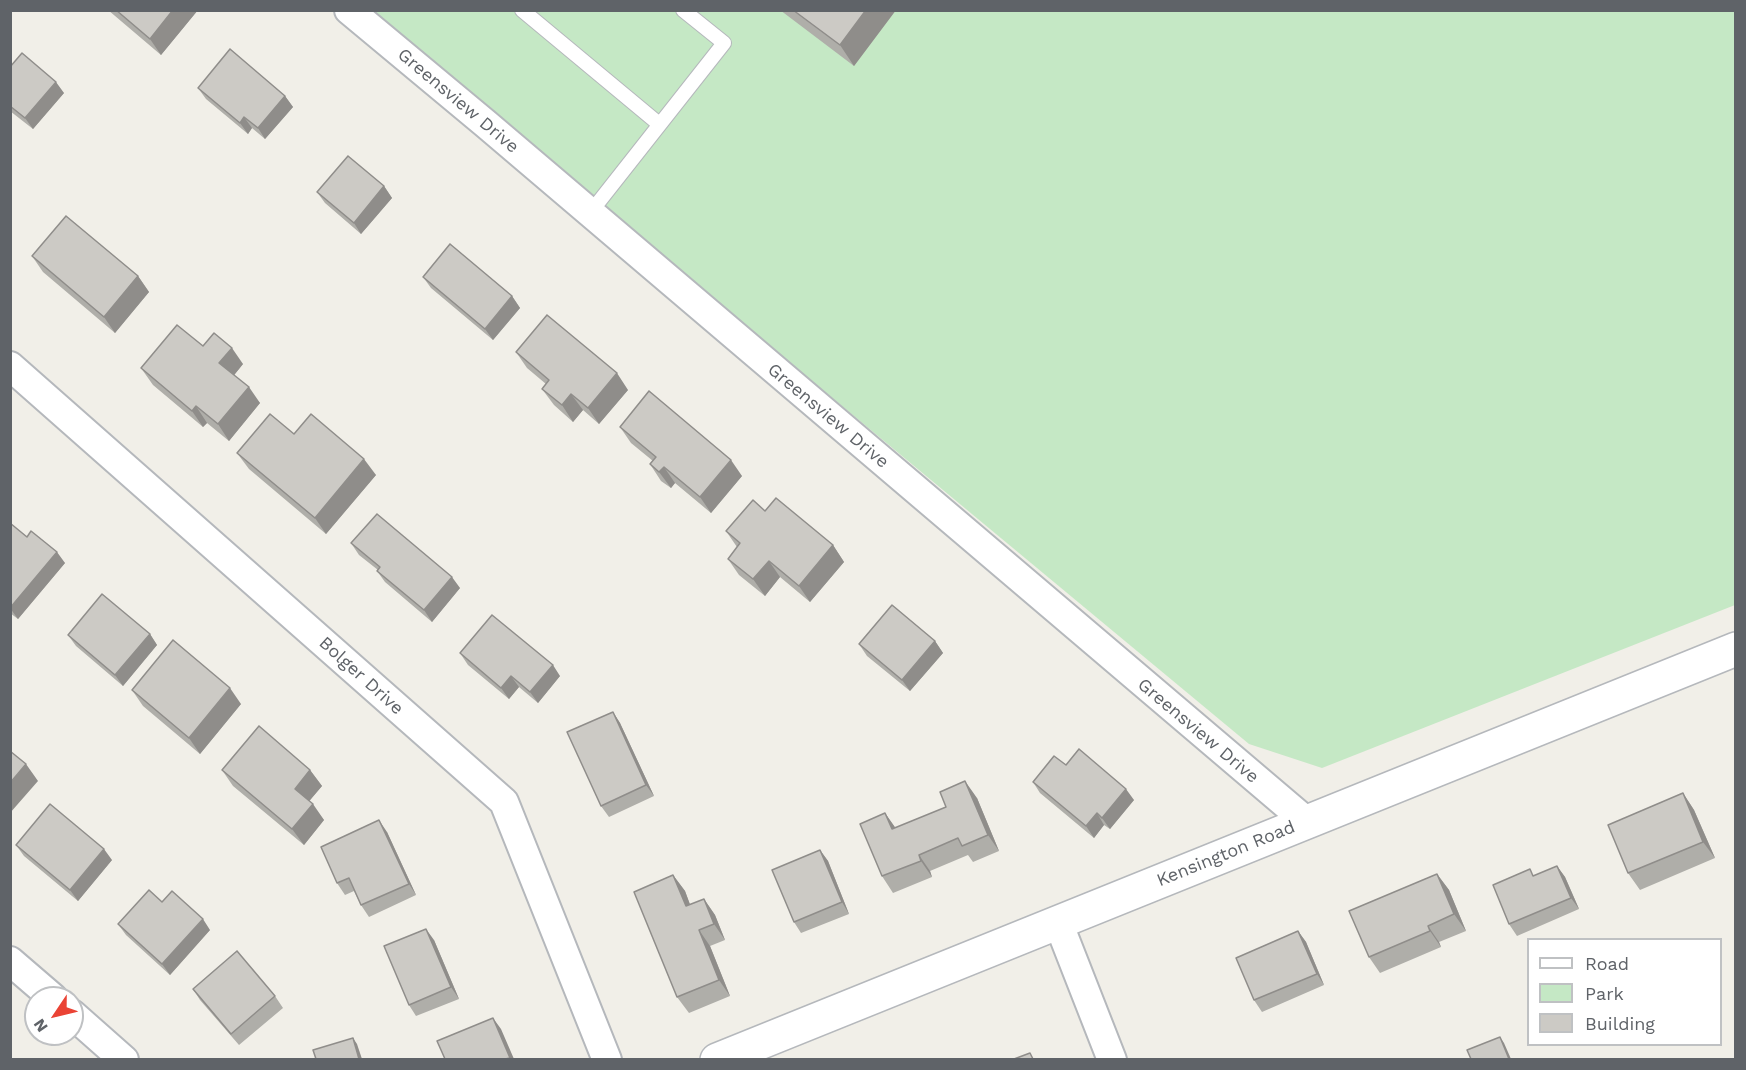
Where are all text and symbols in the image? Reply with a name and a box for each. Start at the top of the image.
street label: Greensview Drive [393,44,523,158]
street label: Greensview Drive [763,359,893,473]
street label: Bolger Drive [314,632,408,720]
street label: Greensview Drive [1133,674,1263,788]
street label: Kensington Road [1154,816,1298,892]
legend [1527,938,1722,1046]
text: Road [1585,953,1629,974]
text: Park [1585,983,1624,1004]
north arrow [24,986,84,1046]
text: Building [1585,1013,1655,1034]
text: N [29,1015,52,1036]

